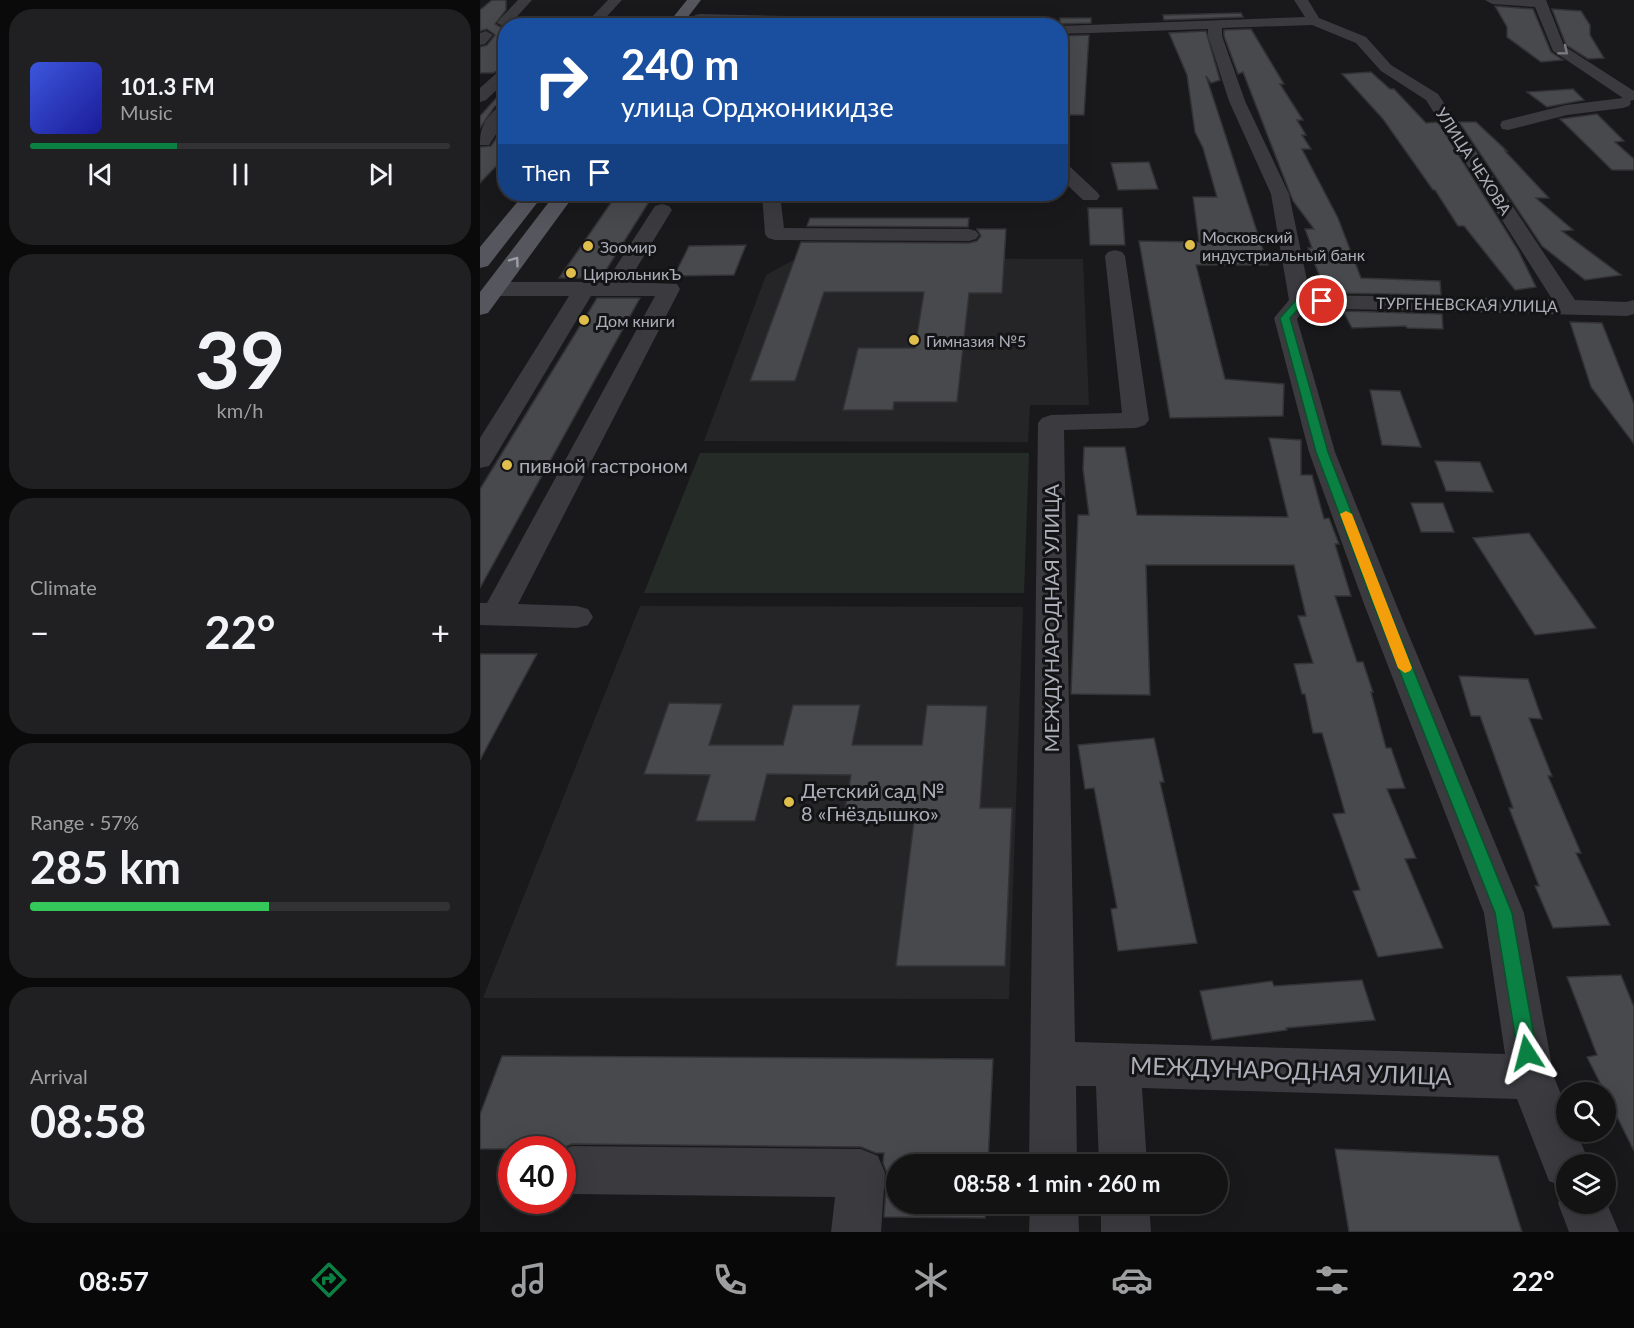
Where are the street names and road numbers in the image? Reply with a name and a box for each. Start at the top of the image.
street label: УЛИЦА ЧЕХОВА [1432,104,1516,218]
street label: ТУРГЕНЕВСКАЯ УЛИЦА [1376,293,1558,315]
street label: МЕЖДУНАРОДНАЯ УЛИЦА [1039,483,1063,752]
street label: МЕЖДУНАРОДНАЯ УЛИЦА [1130,1050,1453,1090]

